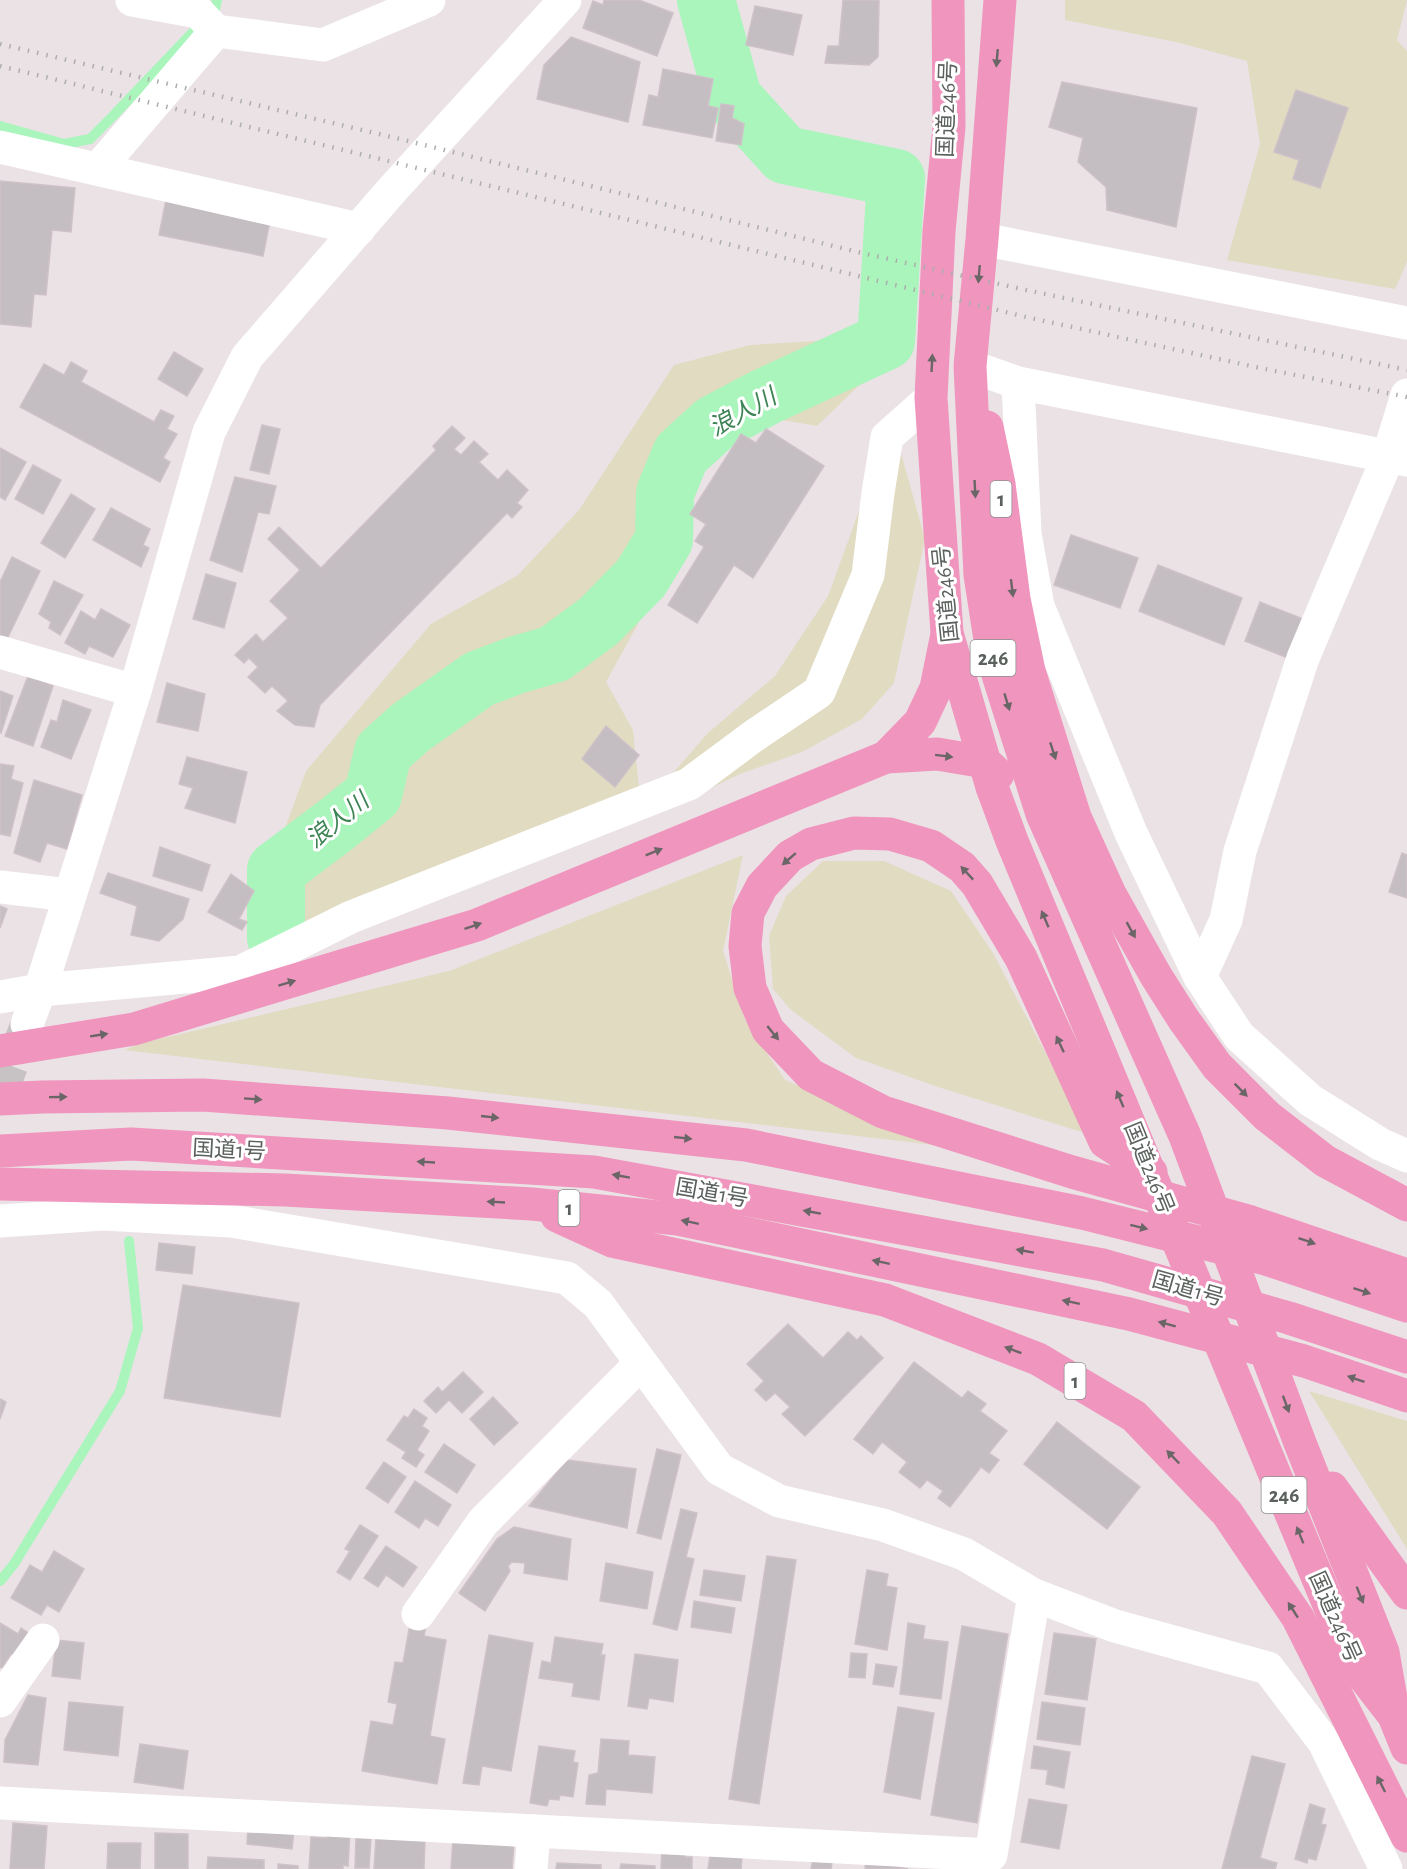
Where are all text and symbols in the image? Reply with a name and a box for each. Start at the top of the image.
one-way arrow [992,49,1001,68]
street label: 国道246号 [933,60,960,158]
one-way arrow [974,264,984,283]
one-way arrow [928,354,937,373]
water label: 浪人川 [705,382,783,441]
one-way arrow [970,480,979,499]
road number: 1 [990,481,1012,517]
street label: 国道246号 [929,545,962,643]
one-way arrow [1008,578,1017,597]
road number: 246 [970,640,1016,676]
one-way arrow [1002,693,1012,711]
one-way arrow [1049,742,1059,760]
one-way arrow [935,751,954,761]
water label: 浪人川 [301,786,376,853]
one-way arrow [645,847,663,856]
one-way arrow [782,852,797,865]
one-way arrow [960,865,974,880]
one-way arrow [1040,910,1049,928]
one-way arrow [465,921,483,930]
one-way arrow [1125,922,1136,938]
one-way arrow [278,978,296,987]
one-way arrow [766,1025,779,1041]
one-way arrow [90,1030,109,1039]
one-way arrow [1055,1035,1064,1052]
one-way arrow [1234,1082,1248,1097]
one-way arrow [1115,1090,1124,1108]
one-way arrow [49,1092,68,1102]
one-way arrow [244,1094,263,1103]
one-way arrow [480,1112,499,1122]
street label: 国道246号 [1121,1119,1178,1217]
one-way arrow [674,1133,693,1143]
street label: 国道1号 [192,1136,266,1163]
one-way arrow [417,1157,436,1166]
one-way arrow [611,1172,630,1181]
street label: 国道1号 [674,1175,750,1210]
road number: 1 [558,1190,580,1226]
one-way arrow [486,1197,505,1207]
one-way arrow [803,1207,822,1216]
one-way arrow [680,1216,699,1226]
one-way arrow [1130,1223,1148,1232]
one-way arrow [1298,1236,1316,1246]
one-way arrow [1015,1246,1034,1255]
one-way arrow [871,1257,890,1266]
street label: 国道1号 [1150,1267,1227,1310]
one-way arrow [1353,1286,1371,1296]
one-way arrow [1062,1297,1081,1306]
one-way arrow [1158,1319,1176,1329]
one-way arrow [1004,1344,1022,1354]
road number: 1 [1064,1363,1086,1399]
one-way arrow [1347,1373,1365,1383]
one-way arrow [1281,1395,1291,1413]
one-way arrow [1166,1450,1180,1465]
road number: 246 [1262,1477,1306,1513]
one-way arrow [1295,1525,1305,1543]
street label: 国道246号 [1305,1568,1366,1666]
one-way arrow [1355,1586,1365,1604]
one-way arrow [1287,1602,1298,1619]
one-way arrow [1376,1776,1386,1793]

